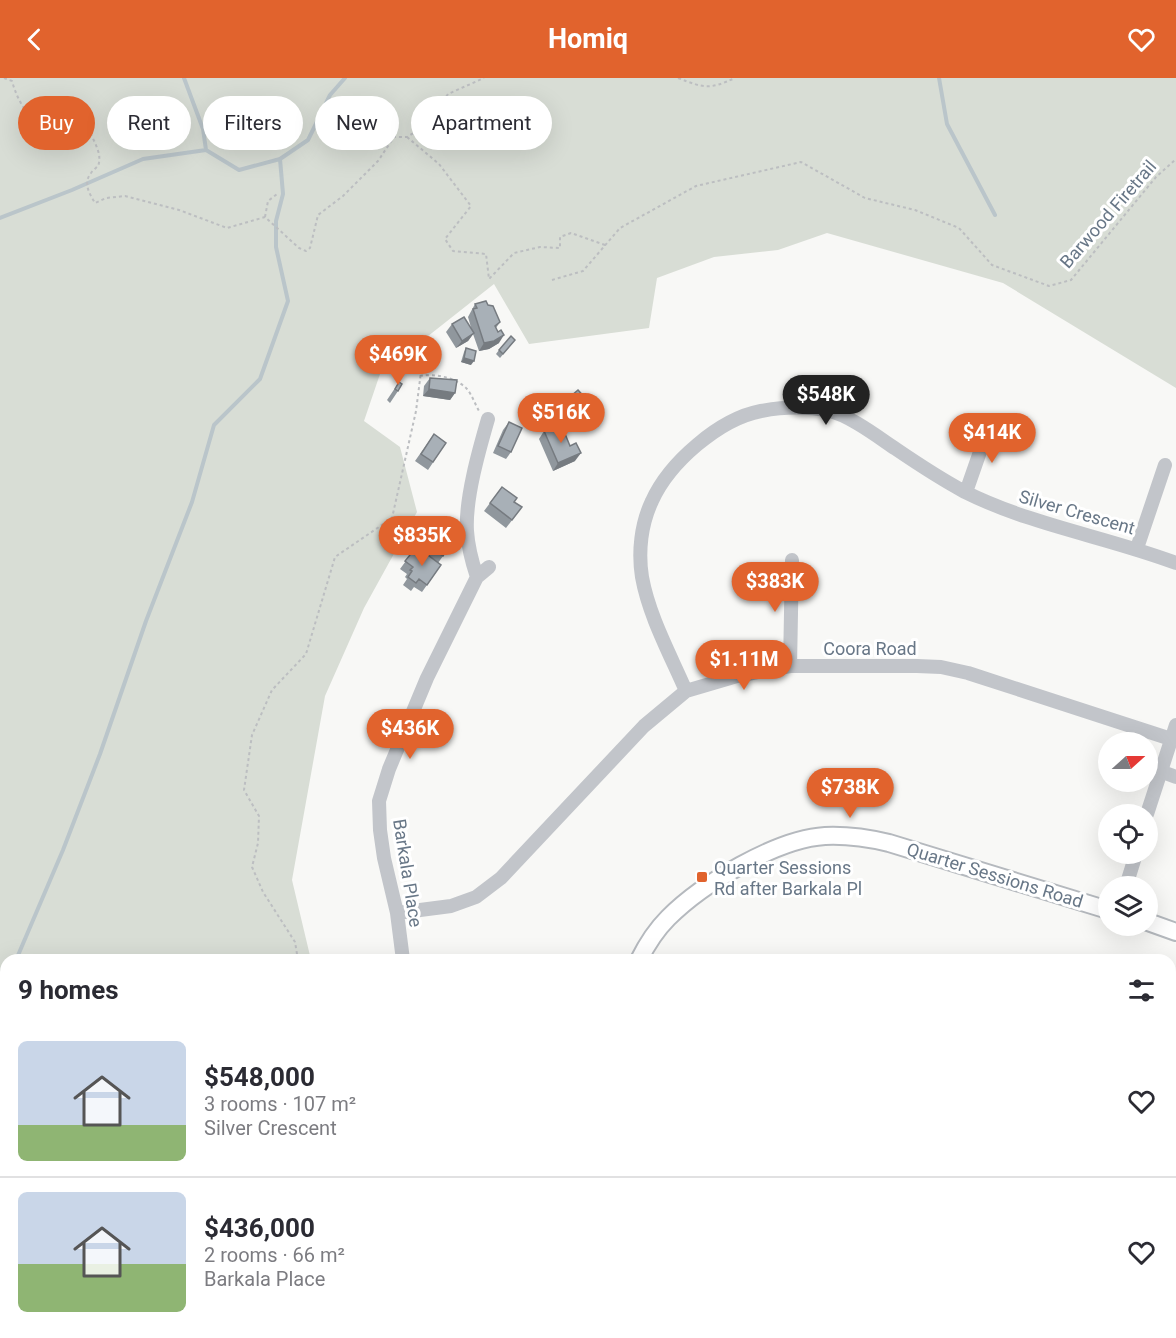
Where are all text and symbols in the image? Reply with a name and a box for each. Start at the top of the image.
icon: back [18,23,51,56]
text: Homiq [548,23,628,55]
icon: heart [1125,23,1158,56]
chip: Buy [18,96,95,150]
chip: Rent [107,96,191,150]
chip: Filters [203,96,303,150]
chip: New [315,96,399,150]
chip: Apartment [411,96,552,150]
street label: Barwood Firetrail [1055,156,1161,272]
pin: $469K [356,335,440,386]
text: $469K [369,342,427,366]
pin: $548K [784,375,868,426]
text: $548K [797,382,855,406]
pin: $516K [519,393,603,444]
text: $516K [532,400,590,424]
pin: $414K [950,413,1034,464]
text: $414K [963,420,1021,444]
street label: Silver Crescent [1017,485,1137,539]
pin: $835K [380,516,464,567]
text: $835K [393,523,451,547]
pin: $383K [733,562,817,613]
text: $383K [746,569,804,593]
street label: Coora Road [823,638,917,659]
pin: $1.11M [695,640,793,691]
text: $1.11M [709,647,779,671]
pin: $436K [368,709,452,760]
text: $436K [381,716,439,740]
north arrow [1098,732,1158,792]
map controls [1098,732,1158,936]
pin: $738K [808,768,892,819]
text: $738K [821,775,879,799]
button: locate [1098,804,1158,864]
street label: Barkala Place [389,817,427,929]
street label: Quarter Sessions Road [904,838,1086,912]
place label: Quarter Sessions Rd after Barkala Pl [714,857,862,899]
marker: Quarter Sessions Rd after Barkala Pl [695,870,709,884]
button: layers [1098,876,1158,936]
icon: filters [1125,974,1158,1007]
text: 9 homes [18,975,119,1005]
text: $548,000 [204,1062,315,1092]
icon: home [66,1065,138,1137]
icon: heart [1125,1085,1158,1118]
text: 3 rooms · 107 m² [204,1092,356,1116]
text: Silver Crescent [204,1116,337,1140]
text: $436,000 [204,1213,315,1243]
icon: home [66,1216,138,1288]
icon: heart [1125,1236,1158,1269]
text: 2 rooms · 66 m² [204,1243,345,1267]
text: Barkala Place [204,1267,325,1291]

